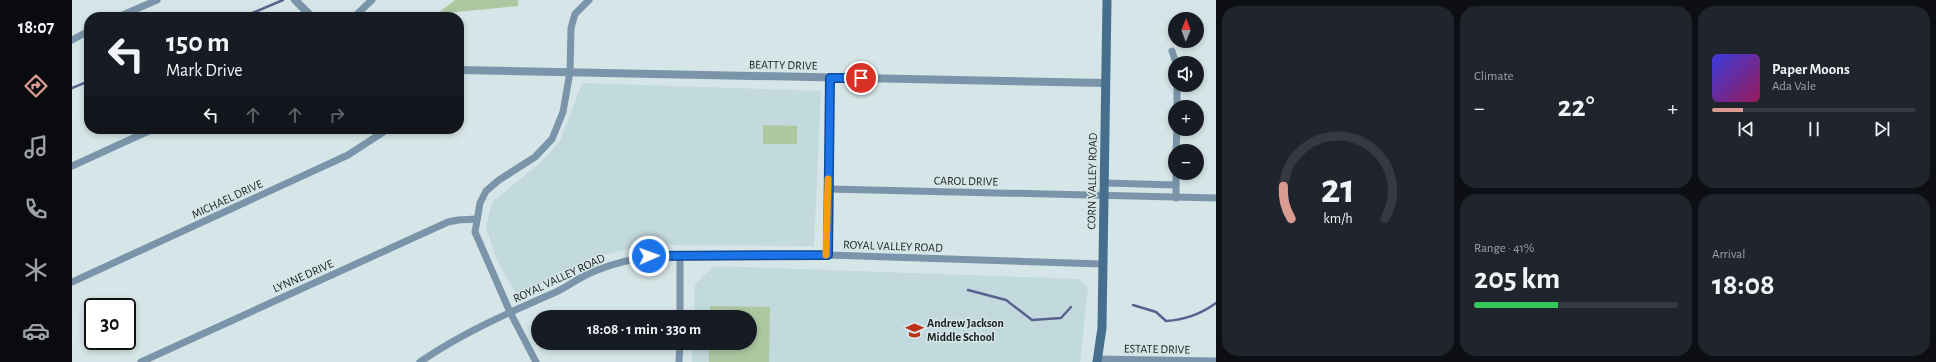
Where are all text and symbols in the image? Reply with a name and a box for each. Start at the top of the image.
north arrow [1168,12,1204,48]
map controls [1168,12,1204,180]
text: 18:07 [18,19,54,37]
icon: left [100,28,152,80]
text: 150 m [166,29,230,57]
button: sound [1168,56,1204,92]
street label: BEATTY DRIVE [749,58,818,72]
pin [844,61,878,95]
text: Mark Drive [166,62,243,80]
text: Paper Moons [1772,62,1850,77]
icon: arrive [850,67,872,89]
text: Climate [1474,70,1513,83]
icon: directions [22,72,50,100]
text: Ada Vale [1772,80,1816,93]
text: 22° [1557,92,1595,122]
text: − [1474,97,1485,119]
text: + [1667,97,1678,119]
button: + [1168,100,1204,136]
icon: left [200,104,222,126]
icon: ahead [242,104,264,126]
icon: ahead [284,104,306,126]
icon: right [326,104,348,126]
icon: previous [1735,118,1757,140]
icon: pause [1803,118,1825,140]
icon: next [1871,118,1893,140]
street label: CORN VALLEY ROAD [1085,132,1099,230]
icon: music [22,133,50,161]
button: − [1168,144,1204,180]
text: 21 [1321,169,1355,210]
street label: CAROL DRIVE [934,174,998,188]
street label: MICHAEL DRIVE [190,177,264,221]
icon: phone [22,195,50,223]
text: km/h [1323,212,1353,226]
position arrow [628,235,670,277]
street label: ROYAL VALLEY ROAD [843,238,943,254]
text: Range · 41% [1474,242,1535,255]
text: Arrival [1712,248,1745,261]
street label: ROYAL VALLEY ROAD [511,251,607,304]
icon: climate [22,256,50,284]
street label: LYNNE DRIVE [271,257,335,295]
text: 205 km [1474,264,1560,294]
text: 18:08 [1712,270,1775,300]
speed limit sign: 30 [84,298,136,350]
icon: car [22,317,50,345]
place label: Andrew Jackson Middle School [927,317,1004,343]
school or university icon: Andrew Jackson Middle School [904,320,924,340]
text: 18:08 · 1 min · 330 m [587,322,701,337]
street label: ESTATE DRIVE [1124,342,1191,356]

